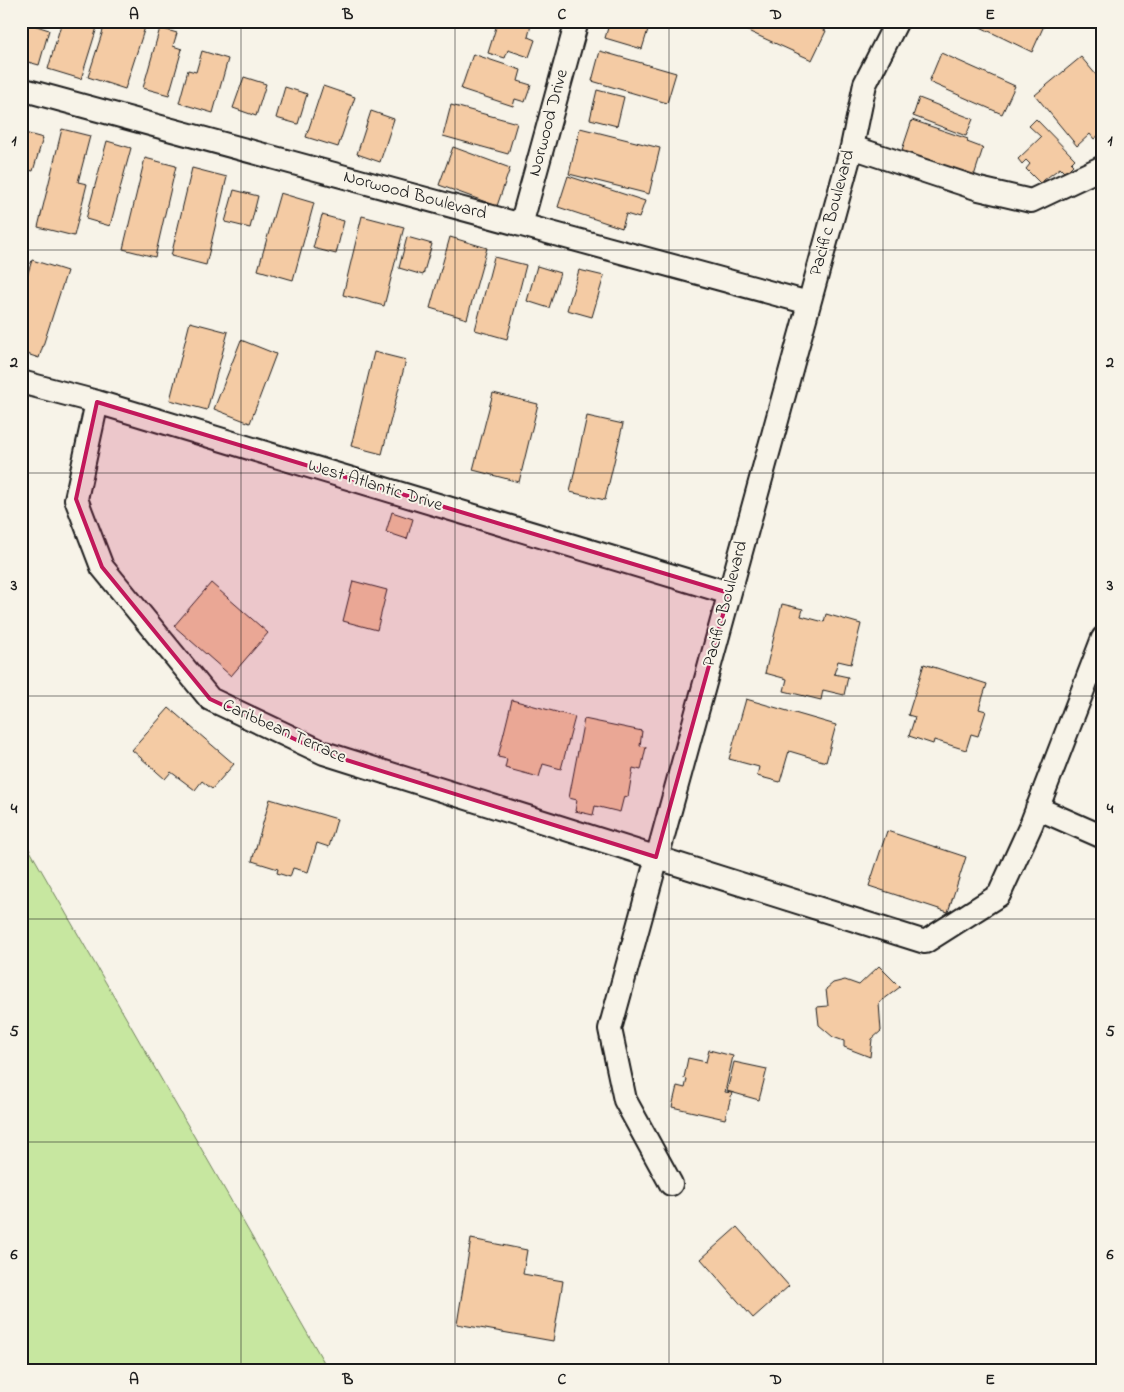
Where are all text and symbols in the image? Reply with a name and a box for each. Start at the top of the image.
text: A [129,3,139,27]
text: B [342,3,354,27]
text: C [558,3,567,27]
text: D [769,3,782,27]
text: E [985,3,995,27]
street label: Norwood Drive [522,66,576,179]
text: 1 [11,129,17,153]
text: 1 [1107,129,1113,153]
street label: Pacific Boulevard [804,147,862,279]
street label: Norwood Boulevard [341,164,489,228]
text: 2 [9,351,18,375]
text: 2 [1105,351,1114,375]
street label: West Atlantic Drive [304,453,447,519]
street label: Pacific Boulevard [697,538,755,670]
text: 3 [10,574,18,598]
text: 3 [1106,574,1114,598]
street label: Caribbean Terrace [218,693,351,771]
text: 4 [10,797,18,821]
text: 4 [1106,797,1114,821]
text: 5 [9,1020,19,1044]
text: 5 [1105,1020,1115,1044]
text: 6 [9,1243,18,1267]
text: 6 [1105,1243,1114,1267]
text: A [129,1368,139,1392]
text: B [342,1368,354,1392]
text: C [558,1368,567,1392]
text: D [769,1368,782,1392]
text: E [985,1368,995,1392]

